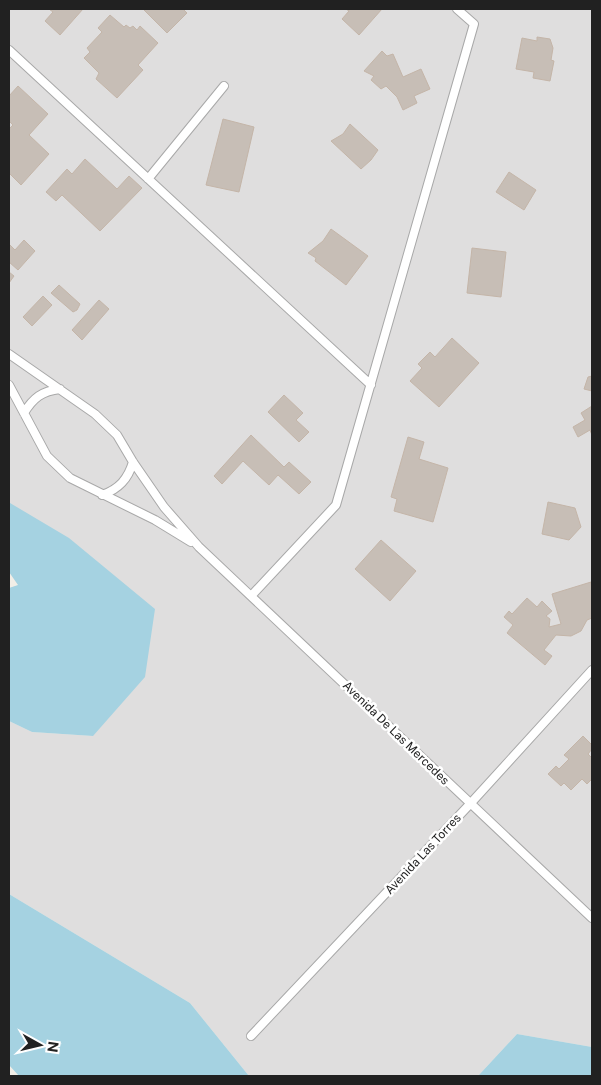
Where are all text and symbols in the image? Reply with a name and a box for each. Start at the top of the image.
street label: Avenida De Las Mercedes [340,678,452,788]
street label: Avenida Las Torres [382,811,464,897]
north arrow [15,1020,65,1070]
text: N [44,1040,62,1053]

